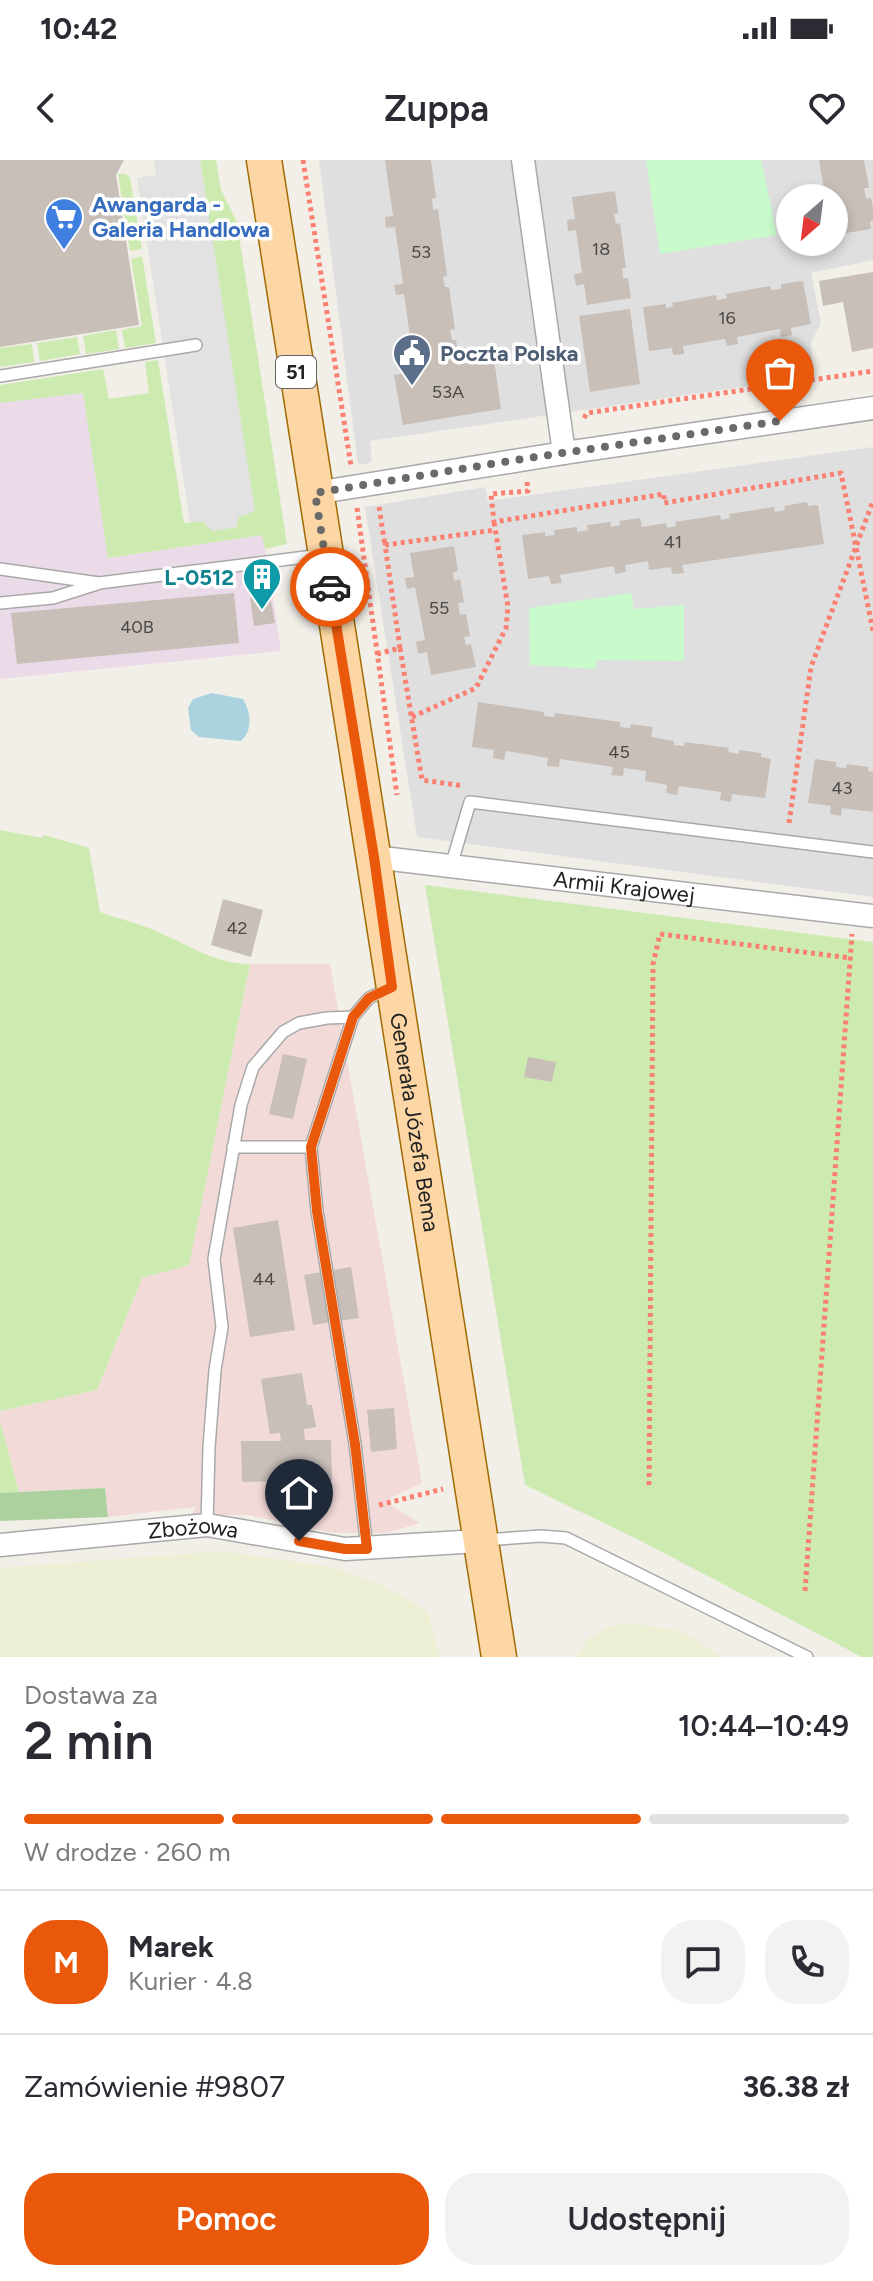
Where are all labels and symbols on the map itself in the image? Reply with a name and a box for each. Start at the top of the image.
north arrow [776,184,848,256]
place label: Awangarda - Galeria Handlowa [92,191,270,243]
supermarket icon: Awangarda - Galeria Handlowa [43,196,85,251]
house number: 18 [592,238,610,260]
house number: 53 [411,241,431,263]
house number: 16 [718,307,736,329]
public building icon: Poczta Polska [391,332,433,387]
pin [746,339,814,421]
place label: Poczta Polska [440,340,578,367]
road number: 51 [276,356,316,388]
house number: 53A [432,381,464,403]
house number: 41 [664,531,682,553]
courier [290,547,370,627]
building icon: L-0512 [241,556,283,611]
place label: L-0512 [164,564,234,591]
house number: 55 [429,597,449,619]
house number: 40B [120,616,154,638]
house number: 45 [608,741,630,763]
house number: 43 [832,777,852,799]
street label: Armii Krajowej [552,865,696,908]
house number: 42 [226,917,248,939]
street label: Generała Józefa Bema [385,1011,446,1234]
house number: 44 [253,1268,275,1290]
pin [265,1459,333,1541]
street label: Zbożowa [146,1511,241,1544]

